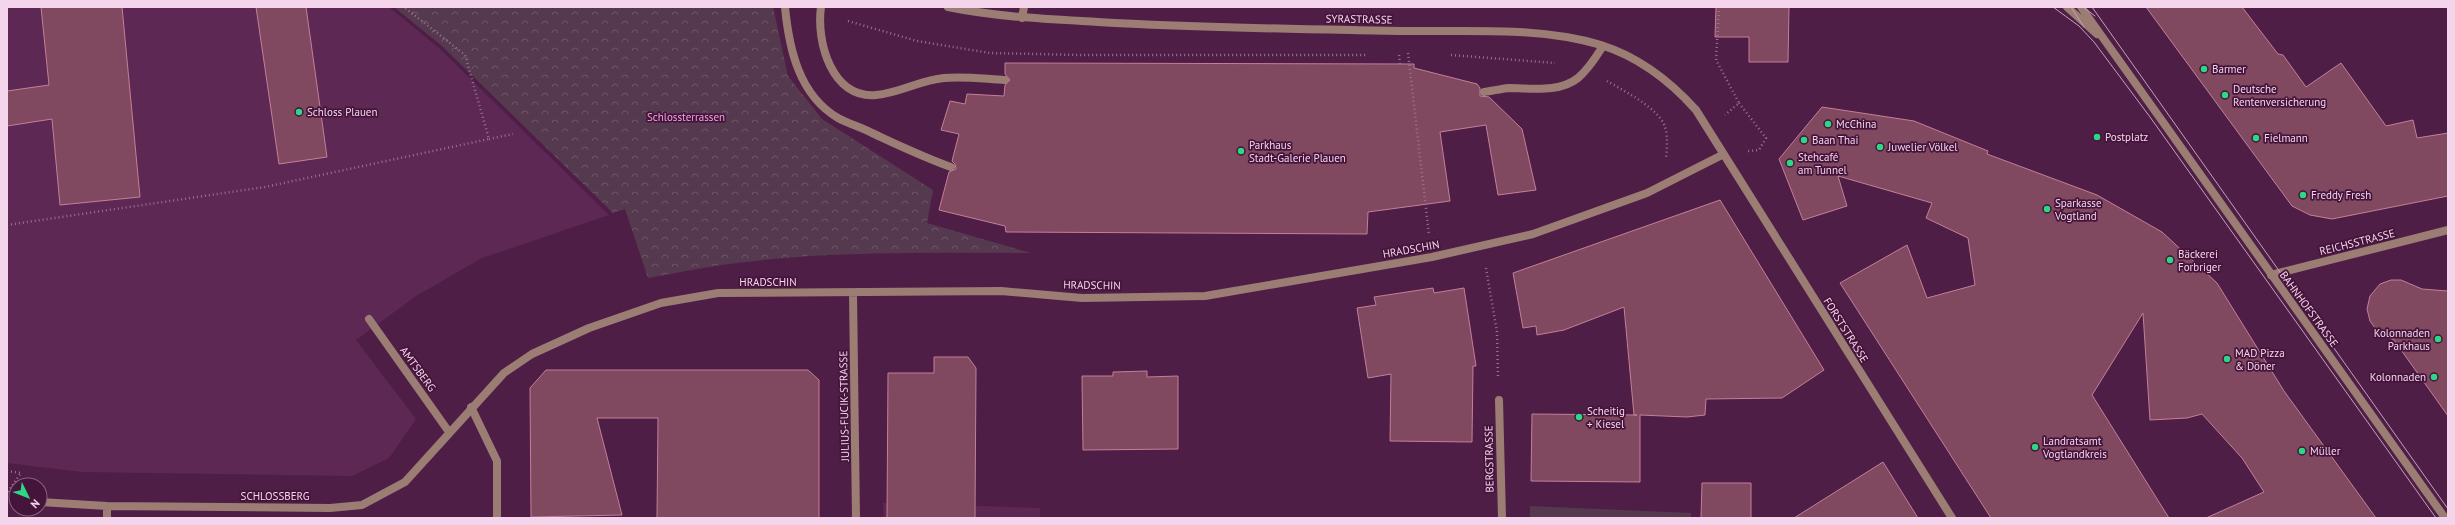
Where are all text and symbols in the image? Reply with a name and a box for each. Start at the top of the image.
street label: SYRASTRASSE [1325,11,1393,27]
place label: Barmer [2212,62,2246,76]
marker: Barmer [2199,64,2209,74]
place label: Deutsche Rentenversicherung [2233,82,2326,109]
marker: Deutsche Rentenversicherung [2220,90,2230,100]
place label: Schloss Plauen [307,105,377,119]
marker: Schloss Plauen [294,107,304,117]
park label: Schlossterrassen [647,110,725,124]
place label: McChina [1836,117,1876,131]
marker: McChina [1823,119,1833,129]
place label: Postplatz [2105,130,2148,144]
place label: Fielmann [2264,131,2308,145]
marker: Postplatz [2092,132,2102,142]
place label: Baan Thai [1812,133,1859,147]
marker: Fielmann [2251,133,2261,143]
marker: Baan Thai [1799,135,1809,145]
place label: Parkhaus Stadt-Galerie Plauen [1249,138,1346,165]
place label: Juwelier Völkel [1887,140,1958,154]
marker: Juwelier Völkel [1875,142,1885,152]
marker: Parkhaus Stadt-Galerie Plauen [1236,146,1246,156]
place label: Stehcafé am Tunnel [1798,150,1847,177]
marker: Stehcafé am Tunnel [1785,158,1795,168]
place label: Freddy Fresh [2311,188,2371,202]
marker: Freddy Fresh [2298,190,2308,200]
place label: Sparkasse Vogtland [2054,196,2102,223]
marker: Sparkasse Vogtland [2042,204,2052,214]
street label: REICHSSTRASSE [2318,226,2396,258]
street label: HRADSCHIN [1382,237,1440,261]
place label: Bäckerei Forbriger [2178,247,2221,274]
marker: Bäckerei Forbriger [2165,255,2175,265]
street label: BAHNHOFSTRASSE [2277,268,2341,350]
street label: HRADSCHIN [739,275,797,289]
street label: HRADSCHIN [1063,278,1121,292]
street label: FORSTSTRASSE [1820,295,1872,365]
place label: Kolonnaden Parkhaus [2374,326,2430,353]
marker: Kolonnaden Parkhaus [2433,334,2443,344]
street label: AMTSBERG [397,344,439,394]
place label: MAD Pizza & Döner [2235,346,2285,373]
street label: JULIUS-FUCIK-STRASSE [836,350,852,462]
marker: MAD Pizza & Döner [2222,354,2232,364]
place label: Kolonnaden [2370,370,2426,384]
marker: Kolonnaden [2429,372,2439,382]
place label: Scheitig + Kiesel [1587,404,1625,431]
marker: Scheitig + Kiesel [1574,412,1584,422]
street label: BERGSTRASSE [1481,425,1497,493]
place label: Landratsamt Vogtlandkreis [2042,434,2107,461]
marker: Landratsamt Vogtlandkreis [2030,442,2040,452]
place label: Müller [2310,444,2341,458]
marker: Müller [2297,446,2307,456]
north arrow [8,477,48,517]
street label: SCHLOSSBERG [241,489,310,503]
text: N [28,496,43,511]

